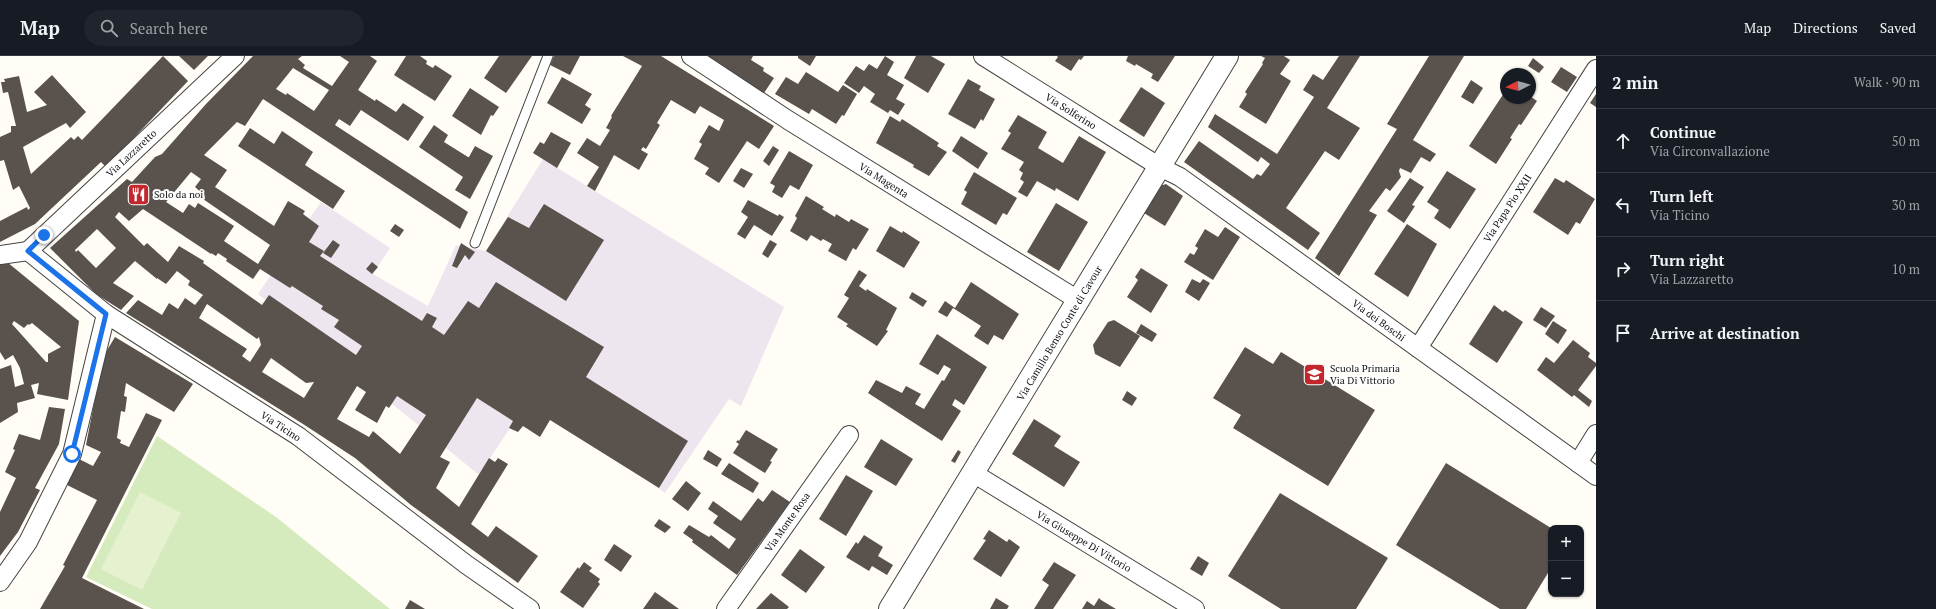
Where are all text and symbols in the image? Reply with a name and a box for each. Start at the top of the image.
search box [84,10,364,46]
text: Map [20,15,60,40]
icon: search [98,17,120,39]
text: Search here [130,18,208,38]
text: Map [1744,18,1771,37]
text: Directions [1793,18,1858,37]
text: Saved [1880,18,1916,37]
north arrow [1500,68,1536,104]
text: 2 min [1612,71,1659,94]
text: Walk · 90 m [1854,73,1920,91]
street label: Via Solferino [1043,91,1099,133]
text: Continue [1650,122,1716,142]
street label: Via Lazzaretto [103,126,160,180]
icon: ahead [1612,130,1634,152]
text: 50 m [1892,132,1920,150]
text: Via Circonvallazione [1650,142,1770,160]
street label: Via Magenta [857,160,911,201]
street label: Via Papa Pio XXII [1480,171,1535,245]
restaurant icon: Solo da noi [126,181,152,207]
text: Turn left [1650,186,1714,206]
place label: Solo da noi [154,188,203,201]
icon: left [1612,194,1634,216]
text: 30 m [1892,196,1920,214]
text: Via Ticino [1650,206,1709,224]
route end [35,226,53,244]
text: Turn right [1650,250,1725,270]
icon: right [1612,258,1634,280]
text: 10 m [1892,260,1920,278]
street label: Via Camillo Benso Conte di Cavour [1014,263,1105,403]
text: Via Lazzaretto [1650,270,1734,288]
street label: Via dei Boschi [1349,297,1408,344]
icon: arrive [1612,322,1634,344]
text: Arrive at destination [1650,323,1800,343]
school or university icon: Scuola Primaria Via Di Vittorio [1301,361,1327,387]
place label: Scuola Primaria Via Di Vittorio [1330,362,1400,387]
street label: Via Ticino [258,409,304,445]
route start [63,445,81,463]
street label: Via Monte Rosa [762,490,813,555]
street label: Via Giuseppe Di Vittorio [1034,508,1134,575]
map controls [1548,525,1584,597]
button: + [1548,525,1584,561]
button: − [1548,561,1584,597]

